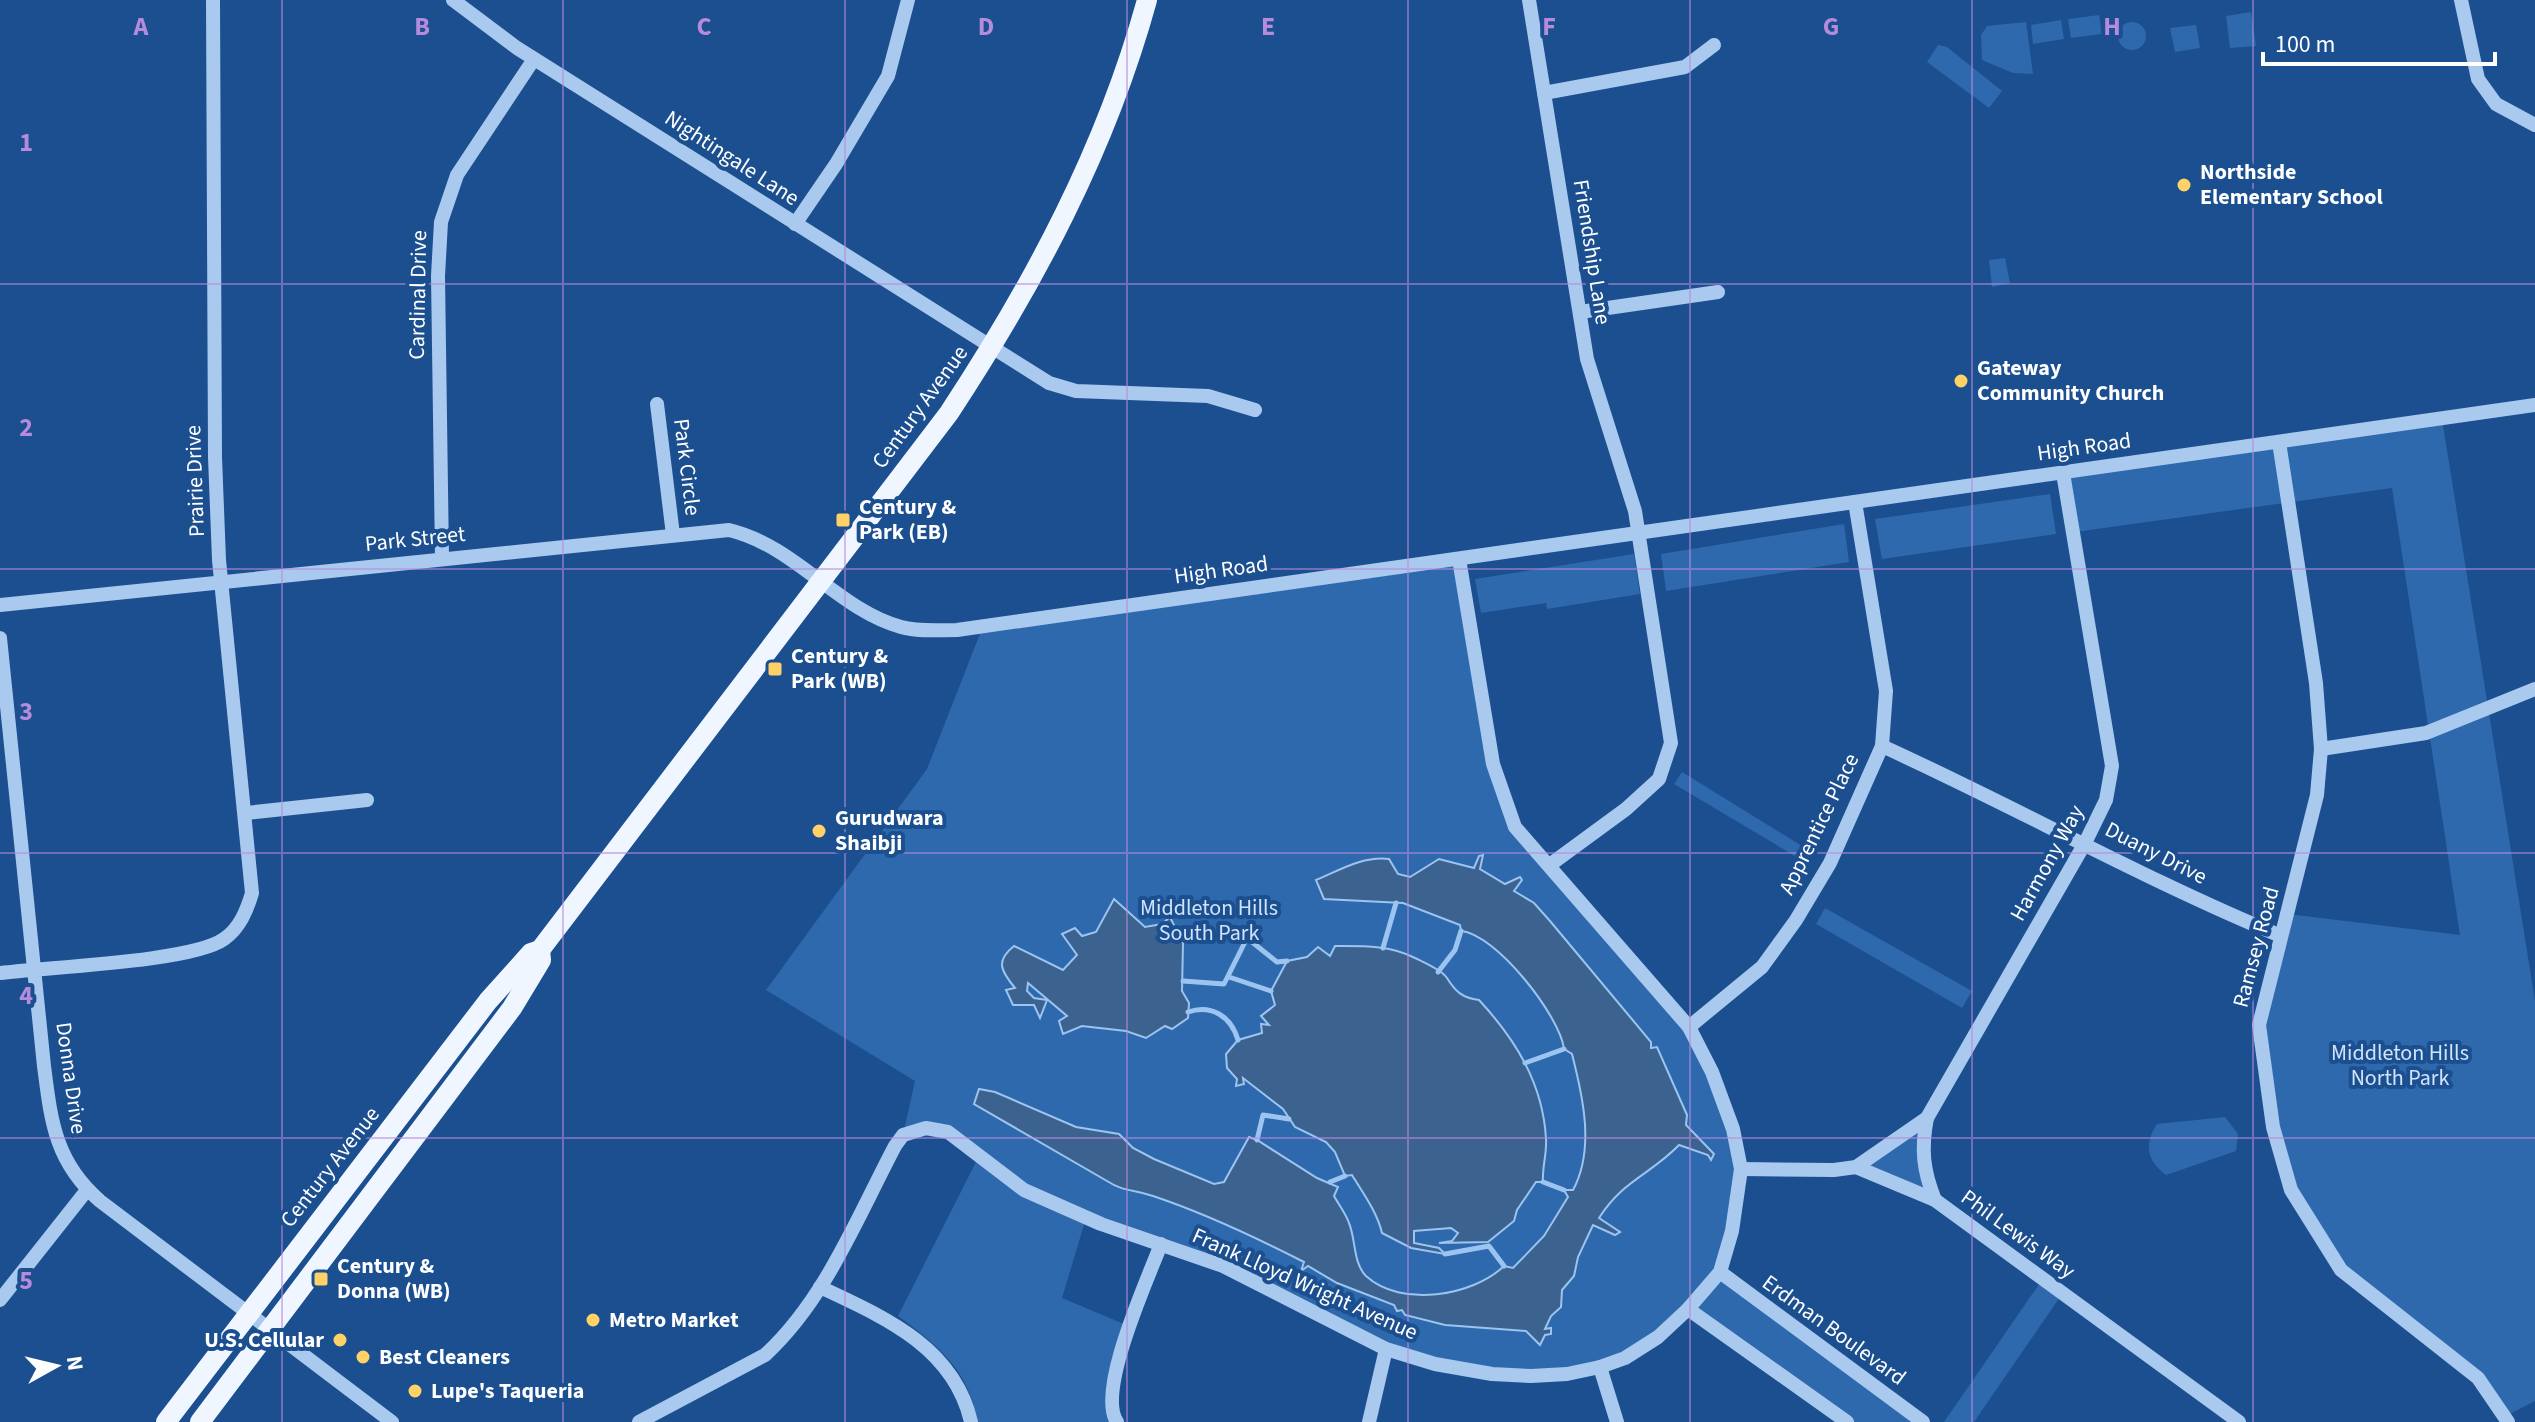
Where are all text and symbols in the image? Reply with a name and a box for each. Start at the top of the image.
text: A [133,8,150,45]
text: B [414,8,430,45]
text: C [696,8,712,45]
text: D [978,8,994,45]
text: E [1261,8,1275,45]
text: F [1542,8,1556,45]
text: G [1823,8,1839,45]
text: H [2103,8,2121,45]
scale bar [2263,16,2495,66]
text: 100 m [2275,27,2335,62]
street label: Nightingale Lane [658,102,806,214]
text: 1 [19,124,33,161]
place label: Northside Elementary School [2200,156,2383,213]
marker: Northside Elementary School [2175,176,2193,194]
street label: Friendship Lane [1565,177,1619,327]
street label: Cardinal Drive [401,230,435,360]
street label: Century Avenue [864,339,976,475]
place label: Gateway Community Church [1977,352,2164,409]
marker: Gateway Community Church [1952,372,1970,390]
text: 2 [19,409,33,446]
street label: Park Circle [665,417,709,517]
street label: Prairie Drive [177,424,213,538]
street label: High Road [2035,425,2133,469]
place label: Century & Park (EB) [859,491,956,548]
marker: Century & Park (EB) [834,511,852,529]
street label: Park Street [363,518,467,560]
street label: High Road [1172,548,1270,592]
place label: Century & Park (WB) [791,640,888,697]
marker: Century & Park (WB) [766,660,784,678]
text: 3 [19,693,33,730]
street label: Apprentice Place [1771,748,1867,900]
street label: Harmony Way [2002,799,2092,927]
place label: Gurudwara Shaibji [835,802,944,859]
street label: Duany Drive [2099,814,2213,892]
marker: Gurudwara Shaibji [810,822,828,840]
street label: Ramsey Road [2225,883,2287,1011]
park label: Middleton Hills South Park [1140,892,1278,949]
text: 4 [19,977,33,1014]
street label: Donna Drive [47,1020,95,1136]
park label: Middleton Hills North Park [2331,1037,2469,1094]
street label: Century Avenue [273,1100,387,1234]
street label: Phil Lewis Way [1954,1182,2082,1287]
street label: Frank Lloyd Wright Avenue [1187,1220,1423,1348]
place label: Century & Donna (WB) [337,1250,451,1307]
text: 5 [19,1262,33,1299]
street label: Erdman Boulevard [1755,1267,1913,1393]
marker: Century & Donna (WB) [312,1270,330,1288]
place label: Metro Market [609,1304,739,1336]
marker: Metro Market [584,1311,602,1329]
place label: U.S. Cellular [204,1324,324,1356]
north arrow [16,1326,96,1406]
marker: U.S. Cellular [331,1331,349,1349]
place label: Best Cleaners [379,1341,510,1373]
marker: Best Cleaners [354,1348,372,1366]
text: N [58,1354,92,1373]
place label: Lupe's Taqueria [431,1375,584,1407]
marker: Lupe's Taqueria [406,1382,424,1400]

